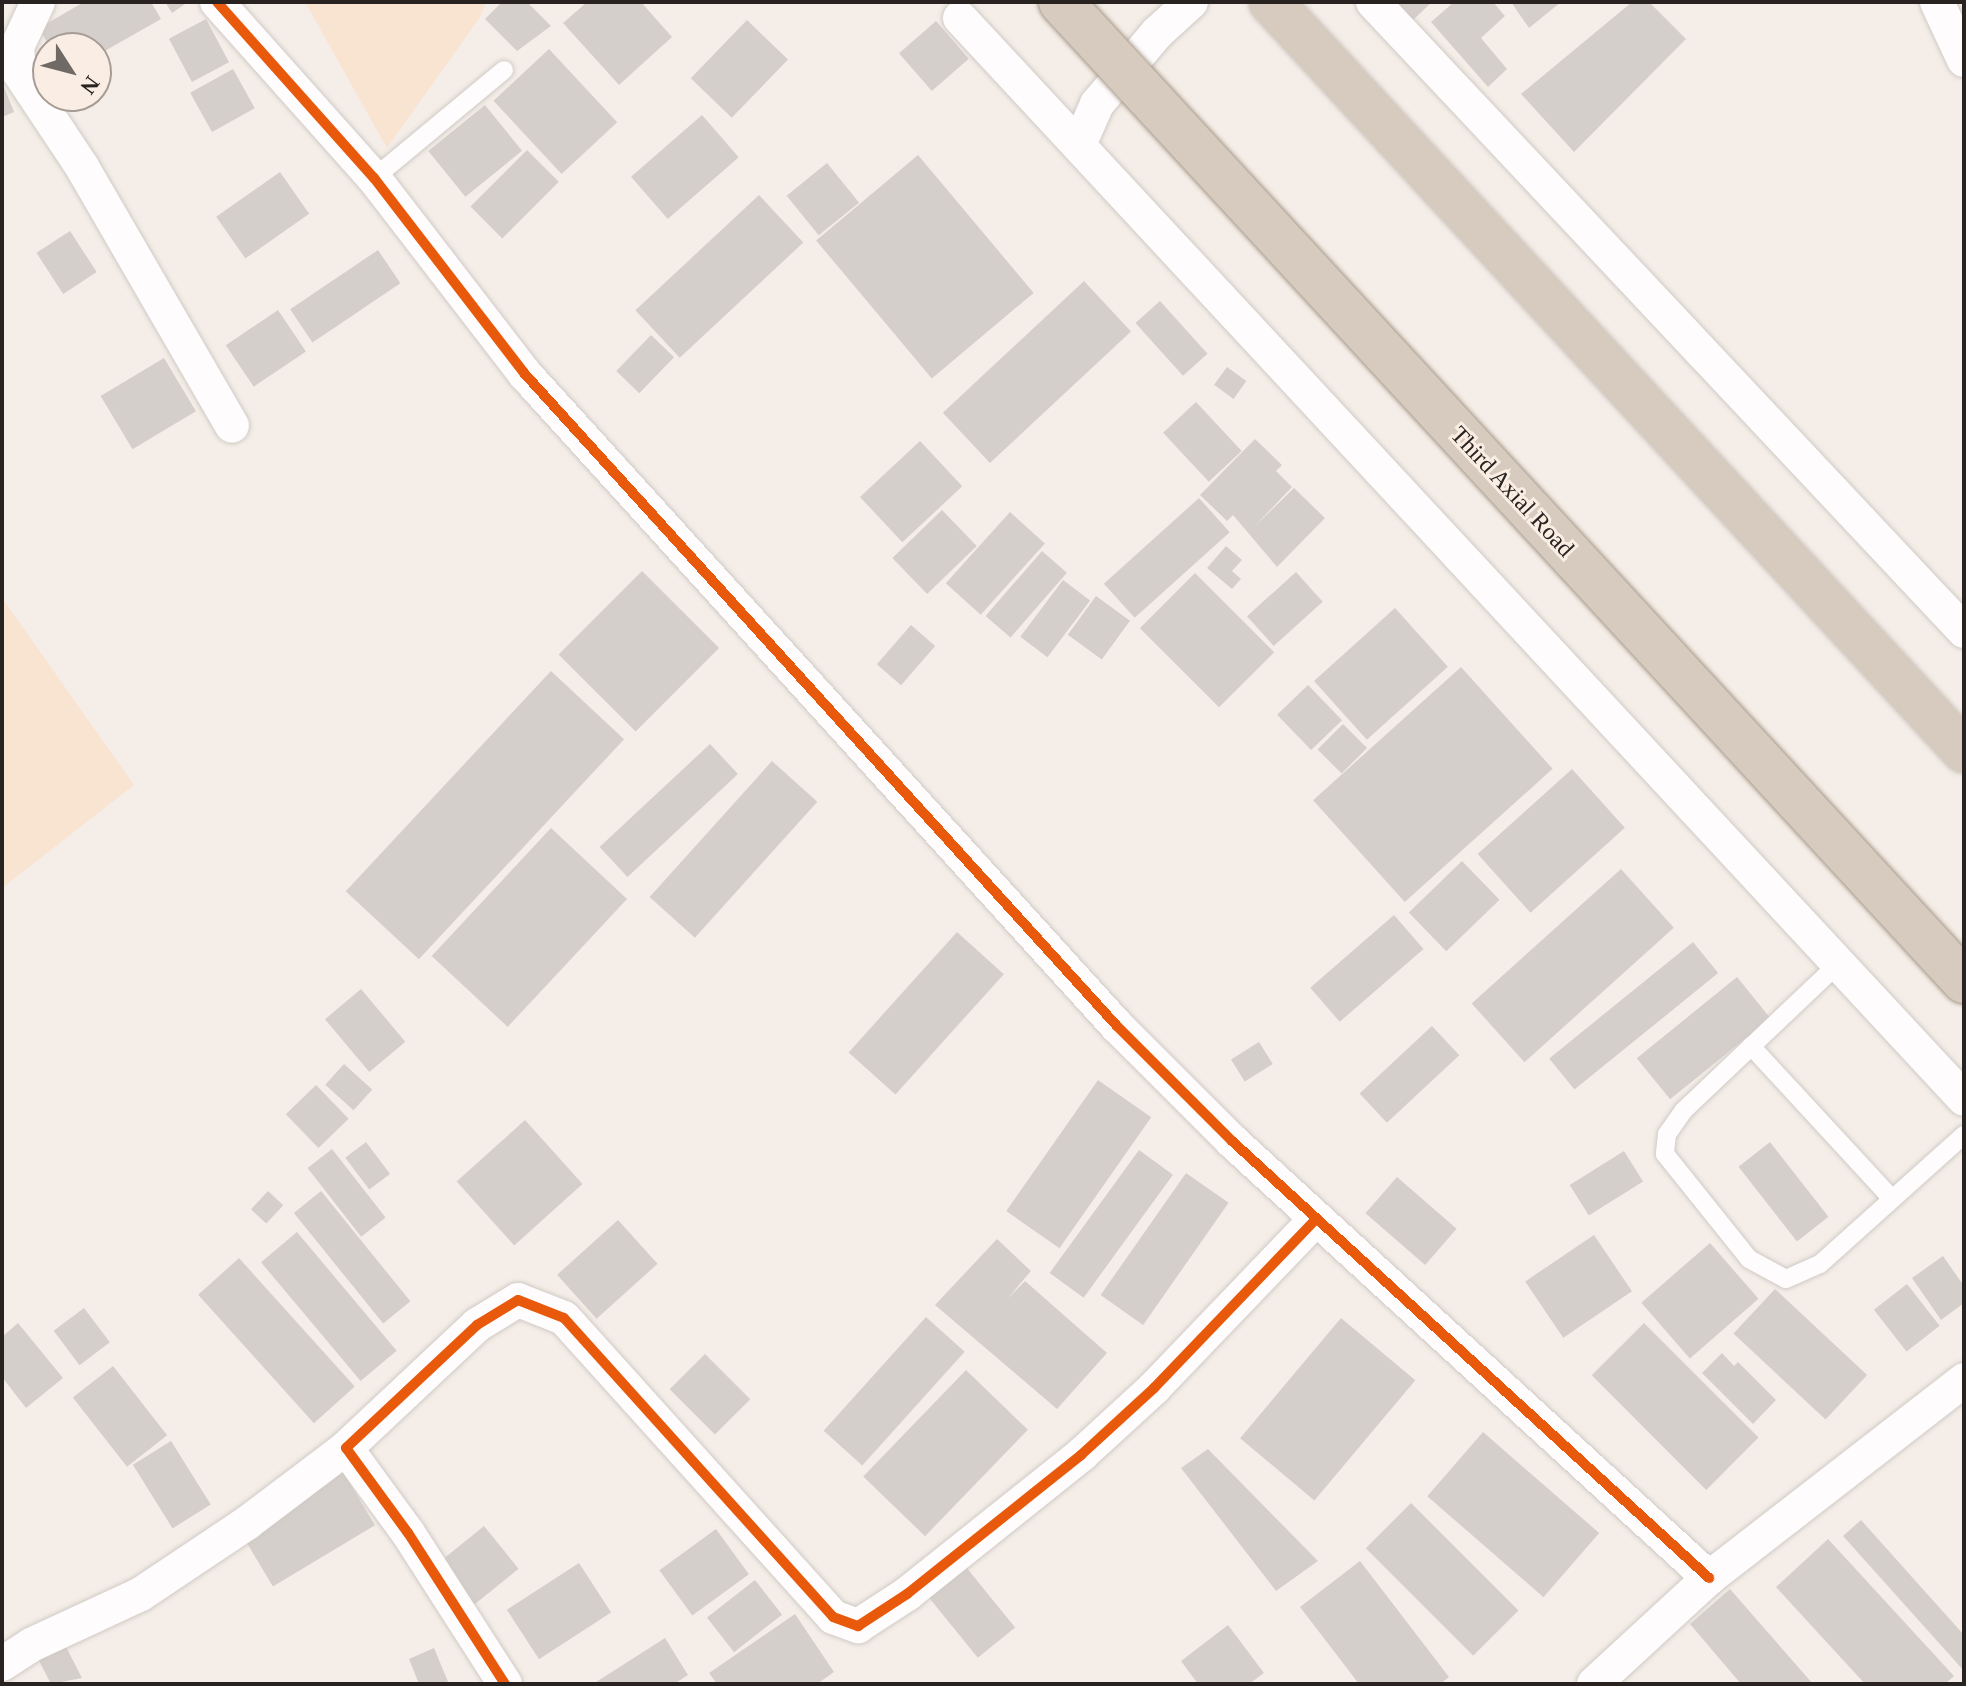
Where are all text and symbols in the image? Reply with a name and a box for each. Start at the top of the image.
north arrow [32,32,112,112]
text: N [75,71,105,99]
street label: Third Axial Road [1444,420,1580,564]

